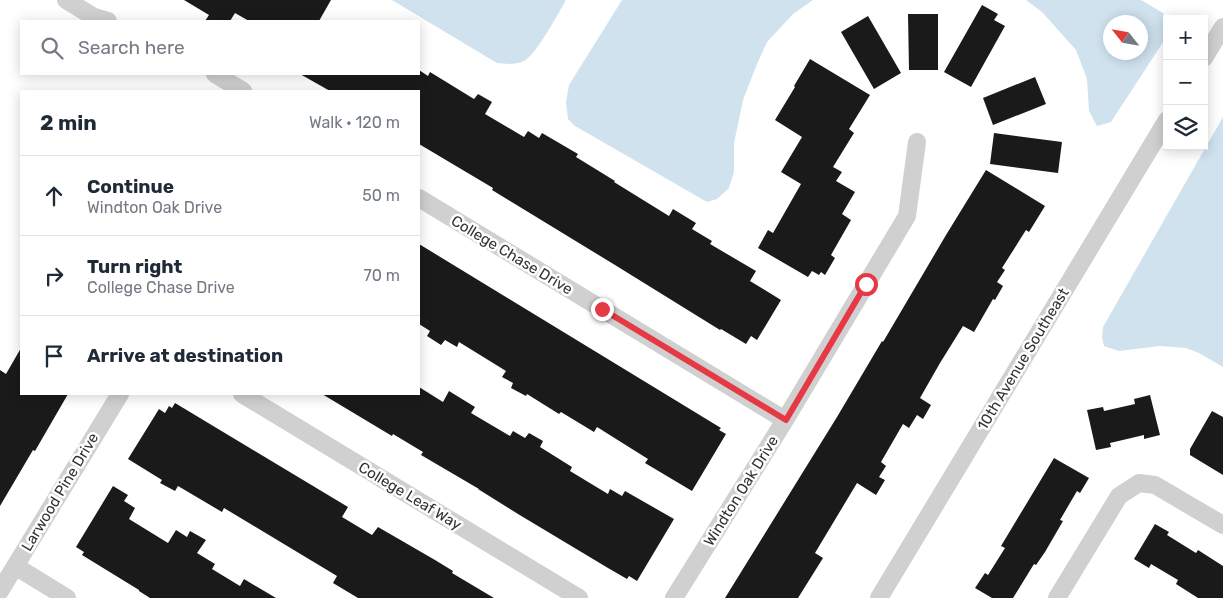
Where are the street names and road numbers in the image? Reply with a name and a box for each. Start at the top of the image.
street label: College Chase Drive [448,212,576,298]
street label: 10th Avenue Southeast [973,285,1073,433]
street label: Larwood Pine Drive [18,430,102,554]
street label: Windton Oak Drive [700,433,782,549]
street label: College Leaf Way [355,458,465,534]

